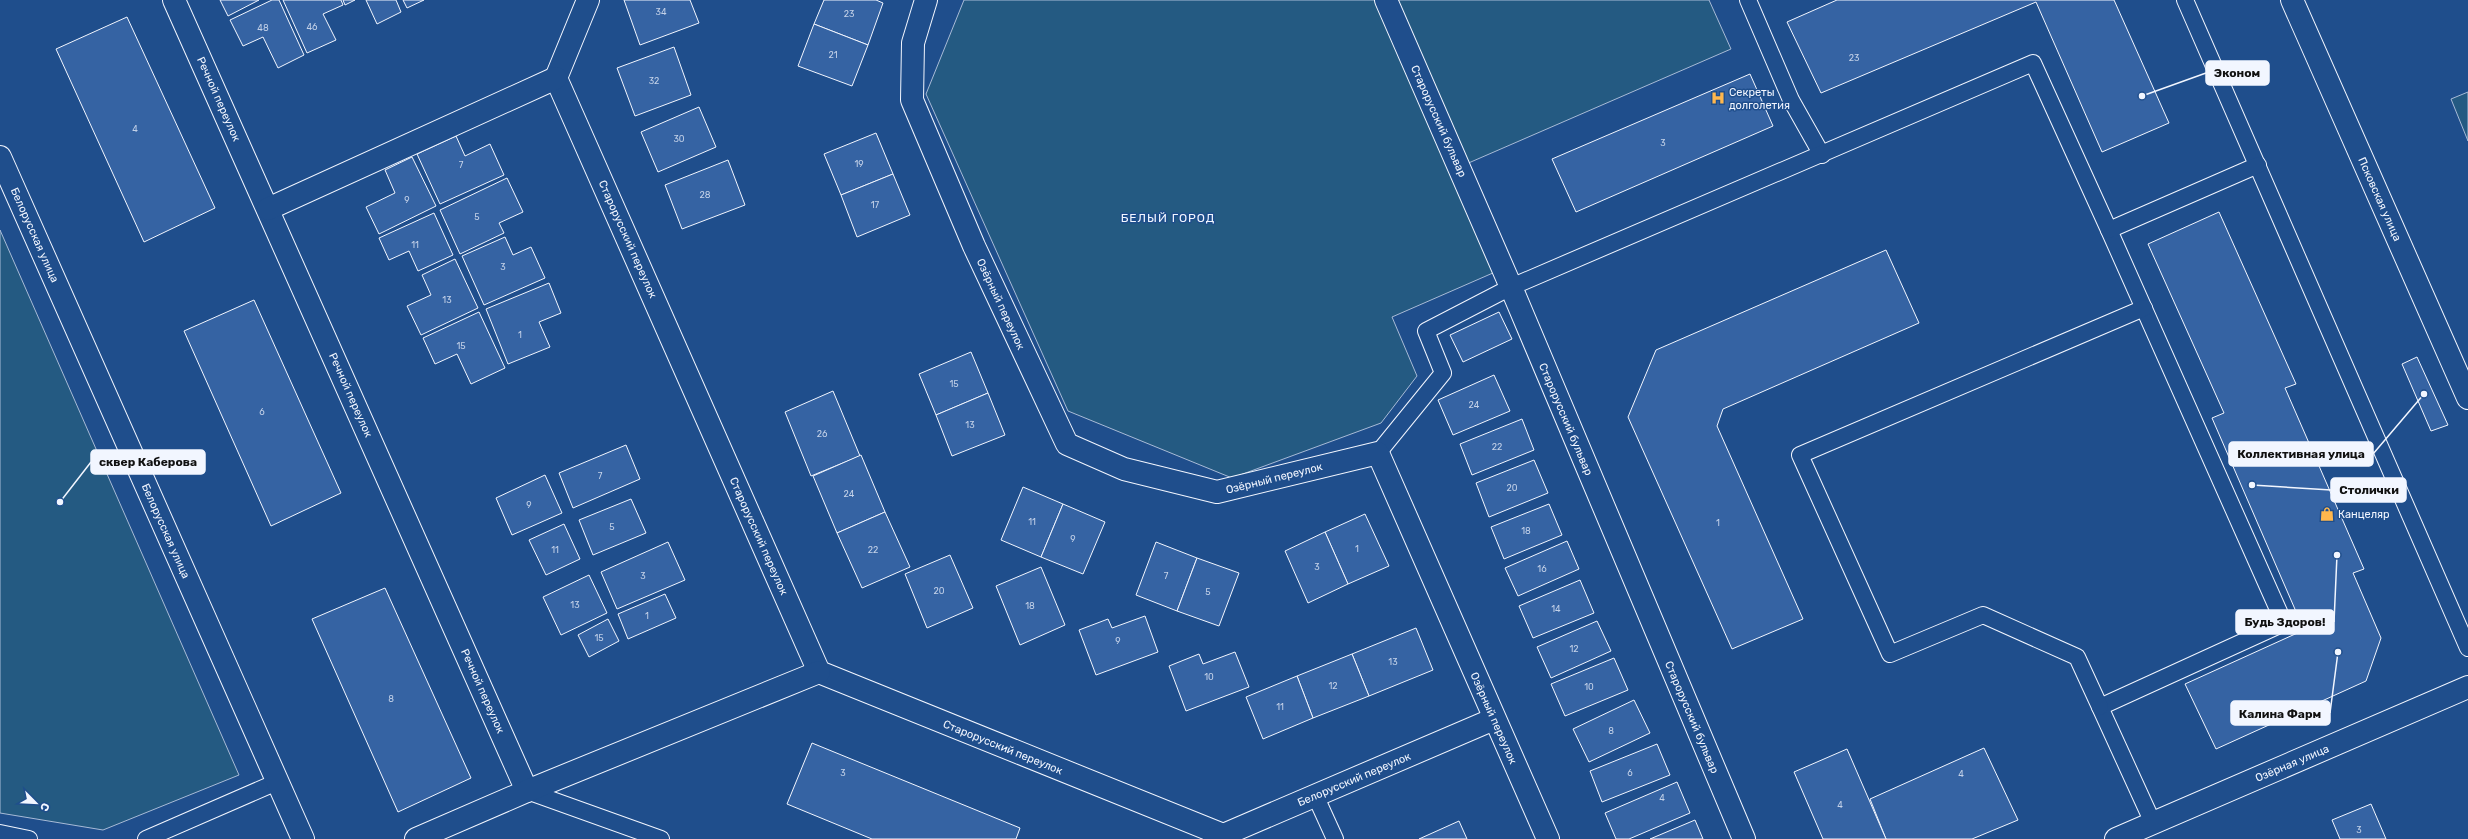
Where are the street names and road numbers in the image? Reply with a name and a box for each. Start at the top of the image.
street label: Речной переулок [194,55,243,144]
street label: Старорусский бульвар [1408,63,1469,179]
street label: Псковская улица [2355,155,2404,243]
street label: Старорусский переулок [596,178,659,300]
street label: Белорусская улица [8,186,61,285]
street label: Озёрный переулок [974,257,1027,352]
street label: Речной переулок [326,351,375,440]
street label: Старорусский бульвар [1536,361,1595,477]
street label: Озёрный переулок [1224,460,1324,497]
street label: Старорусский переулок [727,475,790,597]
street label: Белорусская улица [139,482,192,581]
street label: Речной переулок [458,647,507,736]
street label: Старорусский бульвар [1662,659,1721,775]
street label: Озёрный переулок [1467,670,1520,766]
street label: Старорусский переулок [941,718,1065,777]
street label: Озёрная улица [2253,742,2331,785]
street label: Белорусский переулок [1296,750,1413,809]

